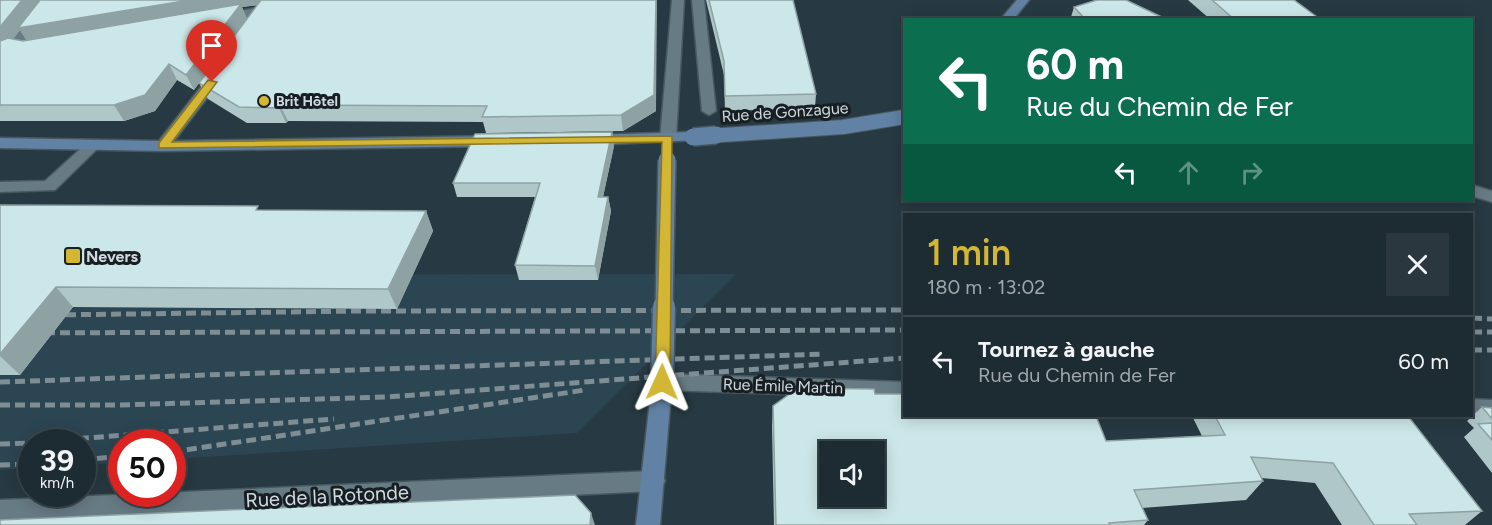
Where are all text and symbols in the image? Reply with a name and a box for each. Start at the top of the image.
pin [186,20,237,82]
icon: arrive [195,29,228,62]
text: 60 m [1026,39,1124,90]
icon: left [927,42,1005,120]
text: Rue du Chemin de Fer [1026,90,1293,123]
place label: Brit Hôtel [276,93,338,110]
marker: Brit Hôtel [257,94,271,108]
street label: Rue de Gonzague [721,98,849,126]
icon: left [1109,156,1142,189]
icon: ahead [1172,156,1205,189]
icon: right [1235,156,1268,189]
text: 1 min [927,231,1011,274]
button: close [1386,233,1449,296]
marker: Nevers [64,247,82,265]
place label: Nevers [86,247,138,266]
text: 180 m · 13:02 [927,275,1045,299]
text: Tournez à gauche [978,336,1154,363]
icon: left [927,345,960,378]
text: 60 m [1398,348,1449,375]
position arrow [630,350,694,414]
text: Rue du Chemin de Fer [978,363,1176,387]
street label: Rue Émile Martin [722,374,844,398]
speed limit sign: 50 [108,429,186,507]
map controls [819,441,885,507]
button: sound [819,441,885,507]
text: 39 [40,442,74,479]
text: km/h [40,474,74,492]
street label: Rue de la Rotonde [245,480,409,512]

